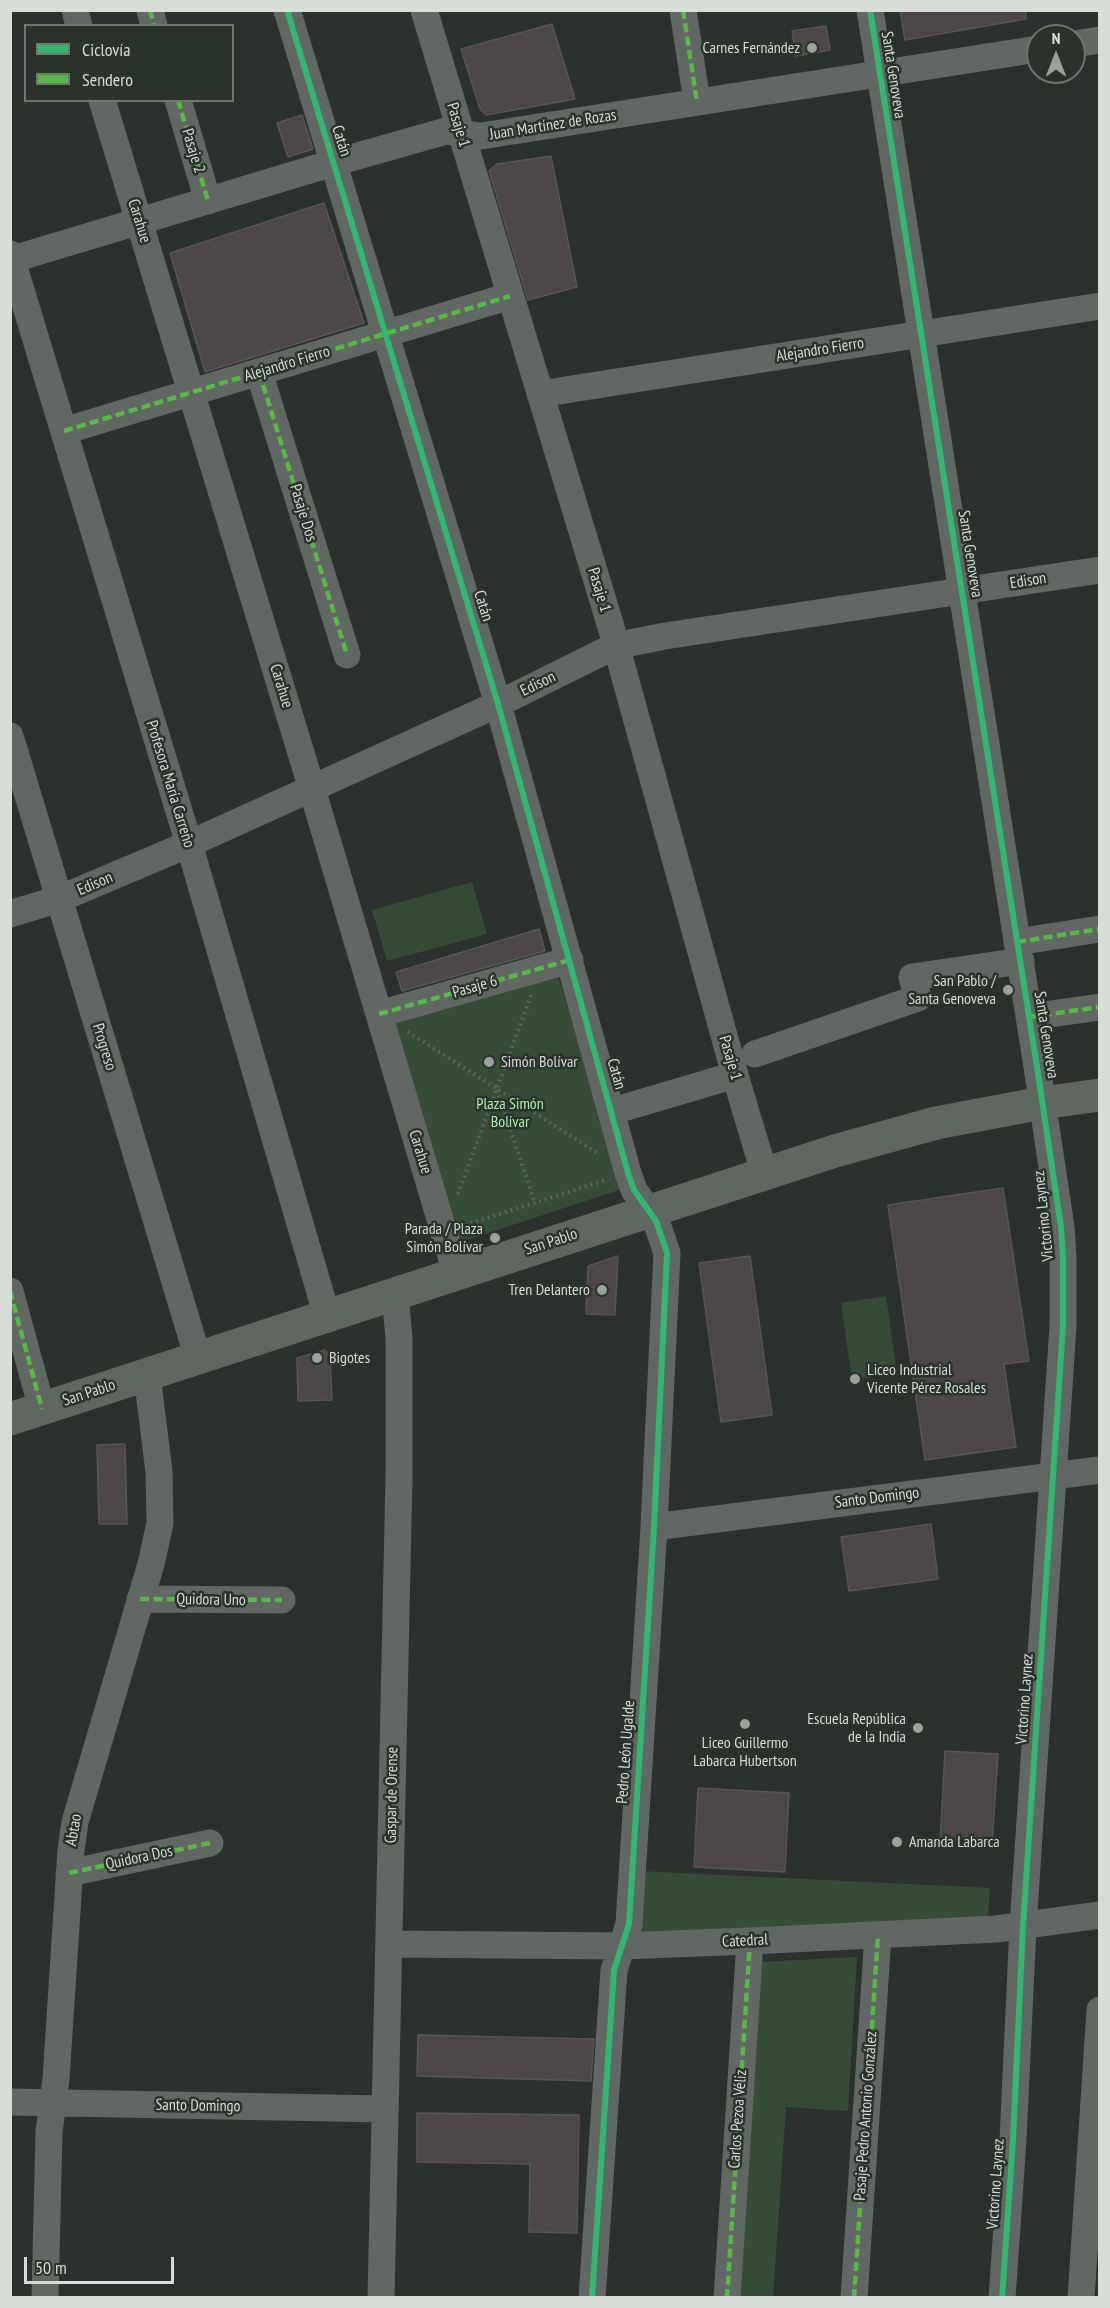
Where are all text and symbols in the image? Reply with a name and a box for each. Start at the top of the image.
legend [24,24,234,102]
north arrow [1026,24,1086,84]
text: N [1052,28,1060,48]
street label: Santa Genoveva [877,30,909,120]
text: Ciclovía [82,38,130,61]
place label: Carnes Fernández [702,38,800,58]
marker: Carnes Fernández [805,41,819,55]
text: Sendero [82,68,133,91]
street label: Pasaje 1 [442,100,474,150]
street label: Juan Martínez de Rozas [488,106,618,144]
street label: Catán [327,123,355,159]
street label: Pasaje 2 [177,126,209,176]
street label: Carahue [123,197,155,245]
street label: Alejandro Fierro [775,334,865,366]
street label: Alejandro Fierro [242,342,332,386]
street label: Pasaje Dos [285,482,321,544]
street label: Santa Genoveva [954,509,986,599]
street label: Pasaje 1 [583,565,615,615]
street label: Edison [1008,569,1048,593]
street label: Catán [469,588,497,624]
street label: Carahue [265,662,297,710]
street label: Edison [517,667,559,701]
street label: Profesora María Carreño [142,718,198,850]
street label: Edison [74,868,116,900]
street label: Pasaje 6 [450,971,500,1003]
place label: San Pablo / Santa Genoveva [908,971,996,1009]
marker: San Pablo / Santa Genoveva [1001,983,1015,997]
street label: Santa Genoveva [1030,990,1062,1080]
street label: Progreso [88,1021,120,1073]
street label: Pasaje 1 [714,1033,746,1083]
place label: Simón Bolívar [501,1052,578,1072]
marker: Simón Bolívar [482,1055,496,1069]
street label: Catán [602,1056,630,1092]
park label: Plaza Simón Bolívar [476,1094,544,1132]
street label: Carahue [404,1128,436,1176]
street label: Victorino Laynez [1030,1170,1058,1262]
place label: Parada / Plaza Simón Bolívar [405,1219,483,1257]
street label: San Pablo [522,1224,580,1260]
marker: Parada / Plaza Simón Bolívar [488,1231,502,1245]
place label: Tren Delantero [508,1280,590,1300]
marker: Tren Delantero [595,1283,609,1297]
place label: Bigotes [329,1348,370,1368]
marker: Bigotes [310,1351,324,1365]
place label: Liceo Industrial Vicente Pérez Rosales [867,1360,986,1398]
marker: Liceo Industrial Vicente Pérez Rosales [848,1372,862,1386]
street label: San Pablo [60,1375,118,1411]
street label: Santo Domingo [834,1483,920,1513]
street label: Quidora Uno [176,1590,246,1610]
street label: Victorino Laynez [1012,1653,1038,1745]
street label: Pedro León Ugalde [613,1700,639,1804]
place label: Escuela República de la India [807,1709,906,1747]
marker: Liceo Guillermo Labarca Hubertson [738,1717,752,1731]
marker: Escuela República de la India [911,1721,925,1735]
place label: Liceo Guillermo Labarca Hubertson [693,1733,797,1771]
street label: Gaspar de Orense [382,1747,402,1843]
street label: Abtao [62,1812,86,1848]
place label: Amanda Labarca [909,1832,1000,1852]
marker: Amanda Labarca [890,1835,904,1849]
street label: Quidora Dos [104,1842,174,1874]
street label: Catedral [722,1930,768,1952]
street label: Pasaje Pedro Antonio González [850,2031,882,2201]
street label: Carlos Pezoa Véliz [725,2069,751,2169]
street label: Santo Domingo [155,2096,241,2116]
street label: Victorino Laynez [983,2138,1009,2230]
scale bar [27,2245,177,2283]
text: 50 m [35,2256,67,2279]

